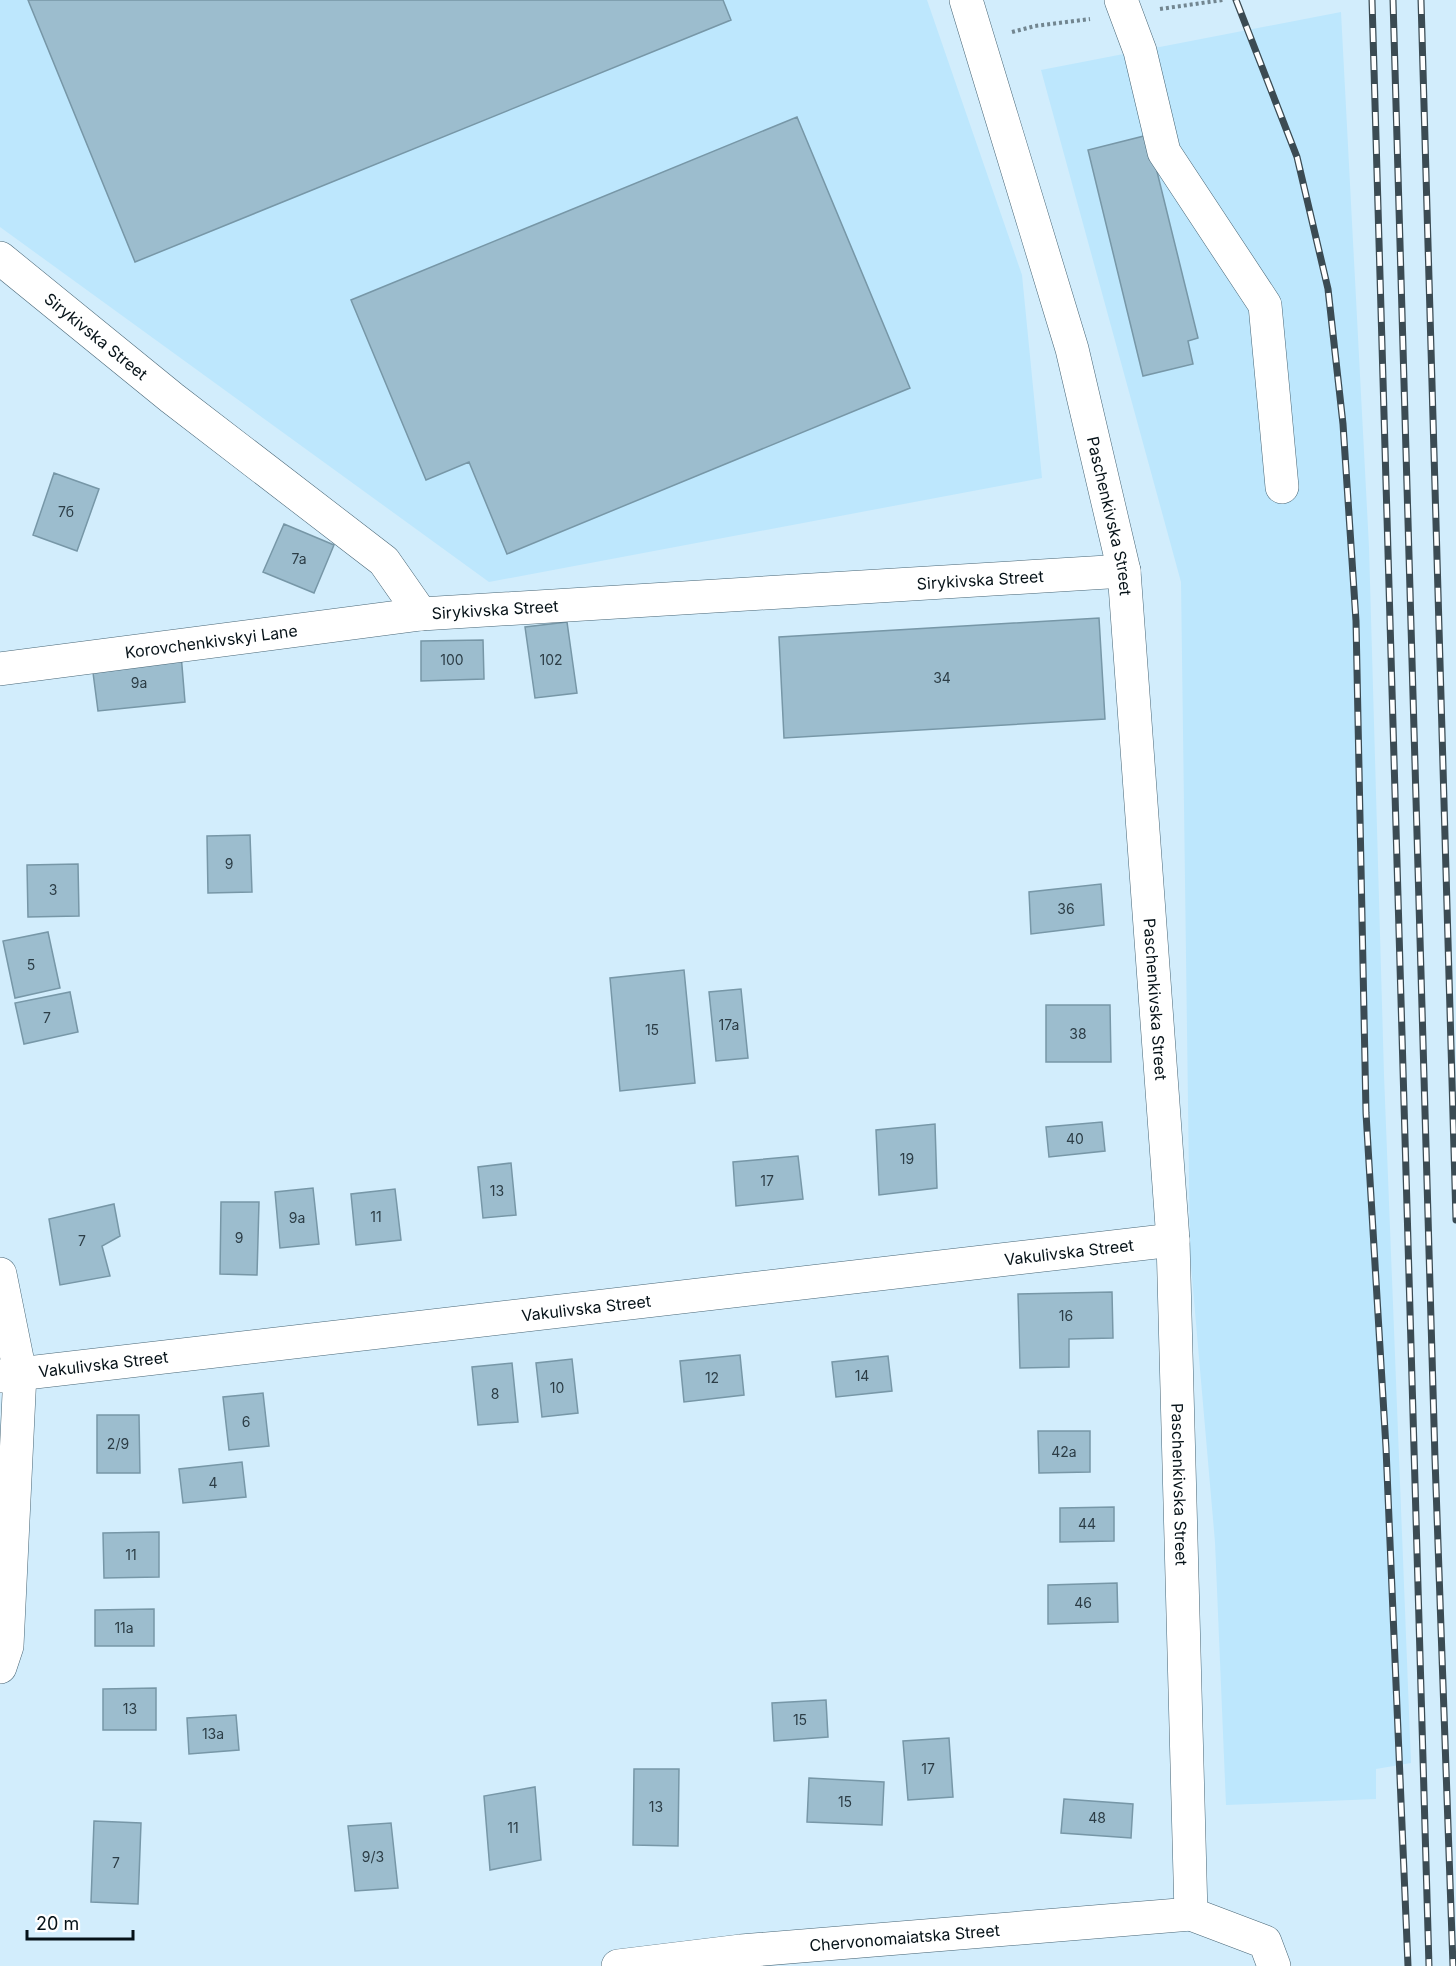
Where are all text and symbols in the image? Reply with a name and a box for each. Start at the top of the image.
street label: Sirykivska Street [41,288,152,384]
street label: Paschenkivska Street [1083,434,1136,596]
house number: 7б [58,503,74,520]
house number: 7а [291,550,307,567]
street label: Sirykivska Street [916,566,1044,594]
street label: Sirykivska Street [431,596,559,623]
street label: Korovchenkivskyi Lane [124,620,299,663]
house number: 100 [440,651,464,668]
house number: 102 [539,651,563,668]
house number: 34 [933,669,951,686]
house number: 9а [131,674,147,691]
house number: 9 [225,855,233,872]
house number: 3 [49,881,57,898]
house number: 36 [1057,900,1075,917]
street label: Paschenkivska Street [1139,917,1171,1081]
house number: 5 [27,956,35,973]
house number: 7 [43,1009,51,1026]
house number: 17а [719,1016,739,1033]
house number: 15 [645,1021,659,1038]
house number: 38 [1069,1025,1087,1042]
house number: 40 [1066,1130,1084,1147]
house number: 19 [900,1150,914,1167]
house number: 17 [760,1172,774,1189]
house number: 13 [490,1182,504,1199]
house number: 11 [370,1208,382,1225]
house number: 9а [289,1209,305,1226]
house number: 9 [235,1229,243,1246]
house number: 7 [78,1232,86,1249]
street label: Vakulivska Street [1003,1235,1135,1270]
street label: Vakulivska Street [520,1291,652,1325]
house number: 16 [1059,1307,1073,1324]
street label: Vakulivska Street [38,1347,169,1381]
house number: 14 [855,1367,869,1384]
house number: 12 [705,1369,719,1386]
house number: 10 [550,1379,564,1396]
house number: 8 [491,1385,499,1402]
street label: Paschenkivska Street [1167,1403,1192,1566]
house number: 6 [242,1413,250,1430]
house number: 2/9 [107,1435,129,1452]
house number: 42а [1051,1443,1077,1460]
house number: 4 [208,1474,218,1491]
house number: 44 [1078,1515,1096,1532]
house number: 11 [125,1546,137,1563]
house number: 46 [1074,1594,1092,1611]
house number: 11а [114,1619,134,1636]
house number: 13 [123,1700,137,1717]
house number: 15 [793,1711,807,1728]
house number: 13а [202,1725,224,1742]
house number: 17 [921,1760,935,1777]
house number: 15 [838,1793,852,1810]
house number: 13 [649,1798,663,1815]
house number: 48 [1088,1809,1106,1826]
house number: 11 [507,1819,519,1836]
house number: 9/3 [362,1848,384,1865]
house number: 7 [112,1854,120,1871]
scale bar [27,1903,134,1941]
text: 20 m [36,1913,79,1934]
street label: Chervonomaiatska Street [809,1920,1000,1955]

